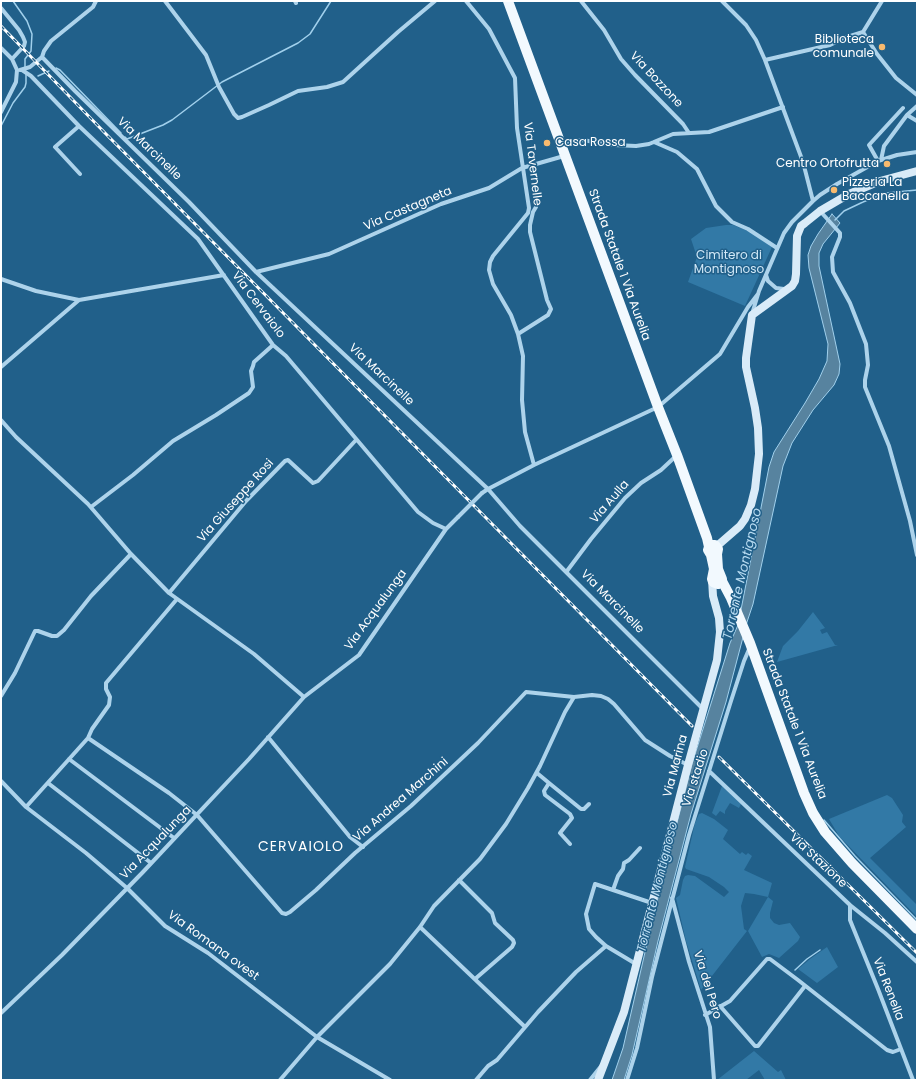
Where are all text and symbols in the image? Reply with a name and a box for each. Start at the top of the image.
place label: Biblioteca comunale [813,33,874,61]
marker: Biblioteca comunale [877,42,887,52]
street label: Via Bozzone [626,49,686,111]
street label: Via Marcinelle [114,115,184,183]
street label: Via Tavernelle [520,121,544,207]
place label: Casa Rossa [555,136,626,150]
marker: Casa Rossa [542,138,552,148]
place label: Centro Ortofrutta [776,157,879,171]
marker: Centro Ortofrutta [882,159,892,169]
place label: Pizzeria La Baccanella [842,176,909,204]
street label: Via Castagneta [362,184,454,234]
marker: Pizzeria La Baccanella [829,185,839,195]
street label: Strada Statale 1 Via Aurelia [585,187,653,343]
park label: Cimitero di Montignoso [694,249,764,277]
street label: Via Cervaiolo [228,269,288,341]
street label: Via Marcinelle [345,341,417,409]
street label: Via Giuseppe Rosi [195,456,277,546]
street label: Via Aulla [587,478,633,526]
water label: Torrente Montignoso [720,507,766,641]
street label: Via Acqualunga [342,567,410,653]
street label: Via Marcinelle [577,567,647,637]
street label: Strada Statale 1 Via Aurelia [759,647,829,801]
street label: Via Marina [661,733,691,799]
street label: Via stadio [680,747,712,809]
street label: Via Andrea Marchini [351,755,451,845]
street label: Via Acqualunga [117,803,195,883]
water label: Torrente Montignoso [634,820,682,954]
street label: Via Stazione [786,831,850,891]
district label: CERVAIOLO [258,839,344,855]
street label: Via Romana ovest [165,908,261,984]
street label: Via del Pero [690,949,724,1021]
street label: Via Renella [869,955,907,1023]

